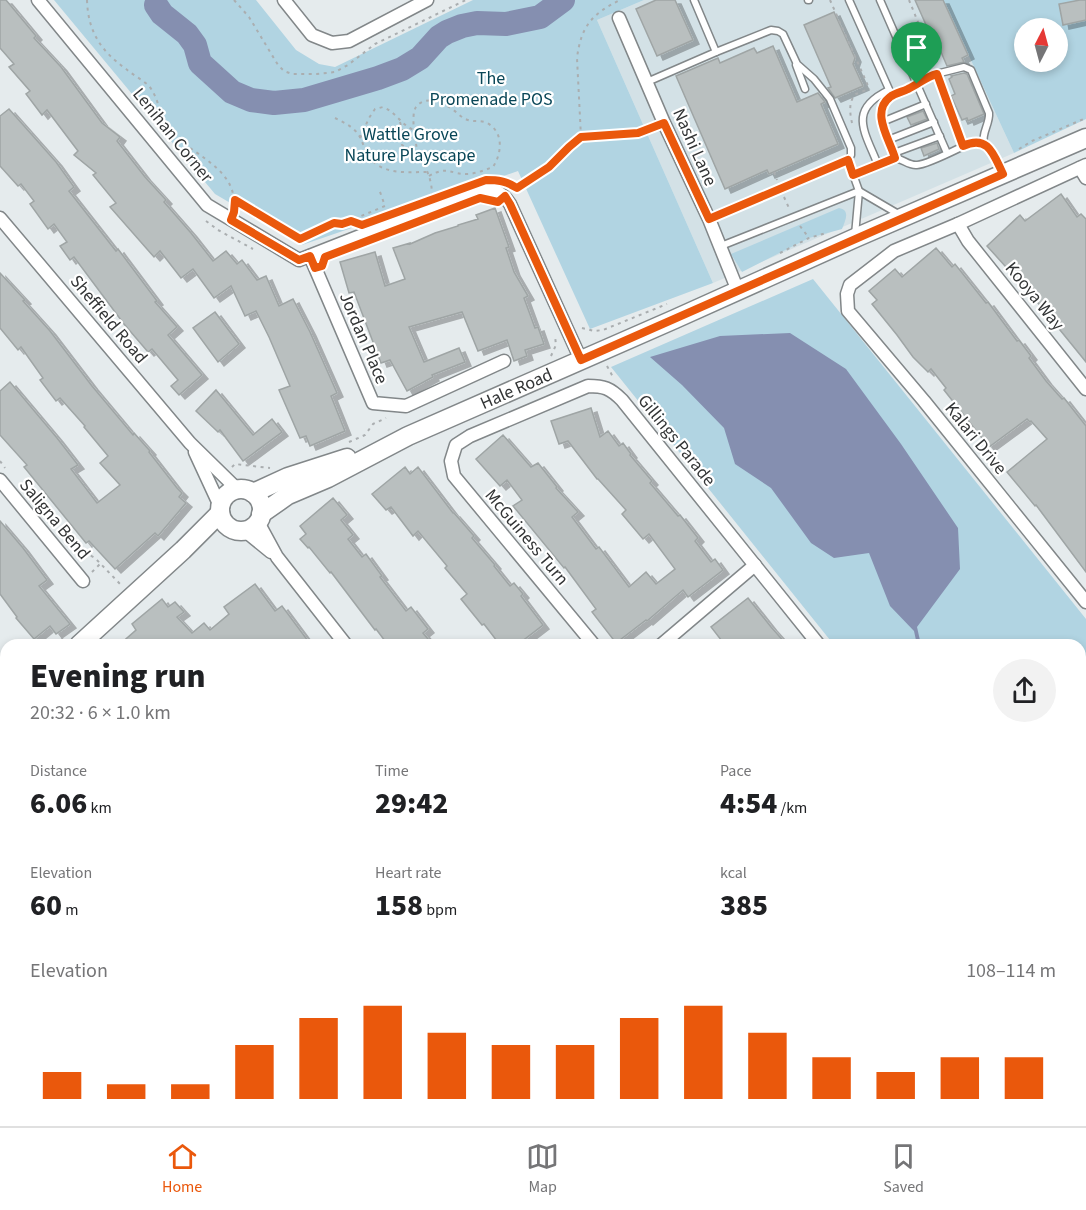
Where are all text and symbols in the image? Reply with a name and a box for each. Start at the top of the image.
north arrow [1014,18,1068,72]
map controls [1014,18,1068,72]
pin [891,22,942,84]
icon: arrive [900,31,933,64]
park label: The Promenade POS [429,66,553,112]
street label: Lenihan Corner [127,83,219,189]
street label: Nashi Lane [666,104,723,190]
park label: Wattle Grove Nature Playscape [345,122,475,168]
street label: Kooya Way [999,257,1070,336]
street label: Sheffield Road [64,270,153,369]
street label: Jordan Place [333,288,394,388]
street label: Hale Road [476,362,557,416]
street label: Gillings Parade [632,389,721,492]
street label: Kalari Drive [939,397,1013,480]
street label: Saligna Bend [13,474,96,565]
street label: McGuiness Turn [479,484,574,591]
text: Evening run [30,653,206,700]
button: share [993,659,1056,722]
text: 20:32 · 6 × 1.0 km [30,699,171,727]
text: Distance [30,760,87,782]
text: Time [375,760,409,782]
text: Pace [720,760,751,782]
text: 6.06 [30,782,87,825]
text: 29:42 [375,782,448,825]
text: 4:54 [720,782,777,825]
text: km [87,797,112,819]
text: /km [777,797,807,819]
text: Elevation [30,862,92,884]
text: Heart rate [375,862,442,884]
text: kcal [720,862,747,884]
text: 60 [30,884,62,927]
text: 158 [375,884,423,927]
text: 385 [720,884,768,927]
text: m [62,899,79,921]
text: bpm [423,899,457,921]
text: Elevation [30,957,108,985]
text: 108–114 m [966,957,1056,985]
tab: Home [162,1140,202,1198]
tab: Map [526,1140,559,1198]
tab: Saved [883,1140,924,1198]

